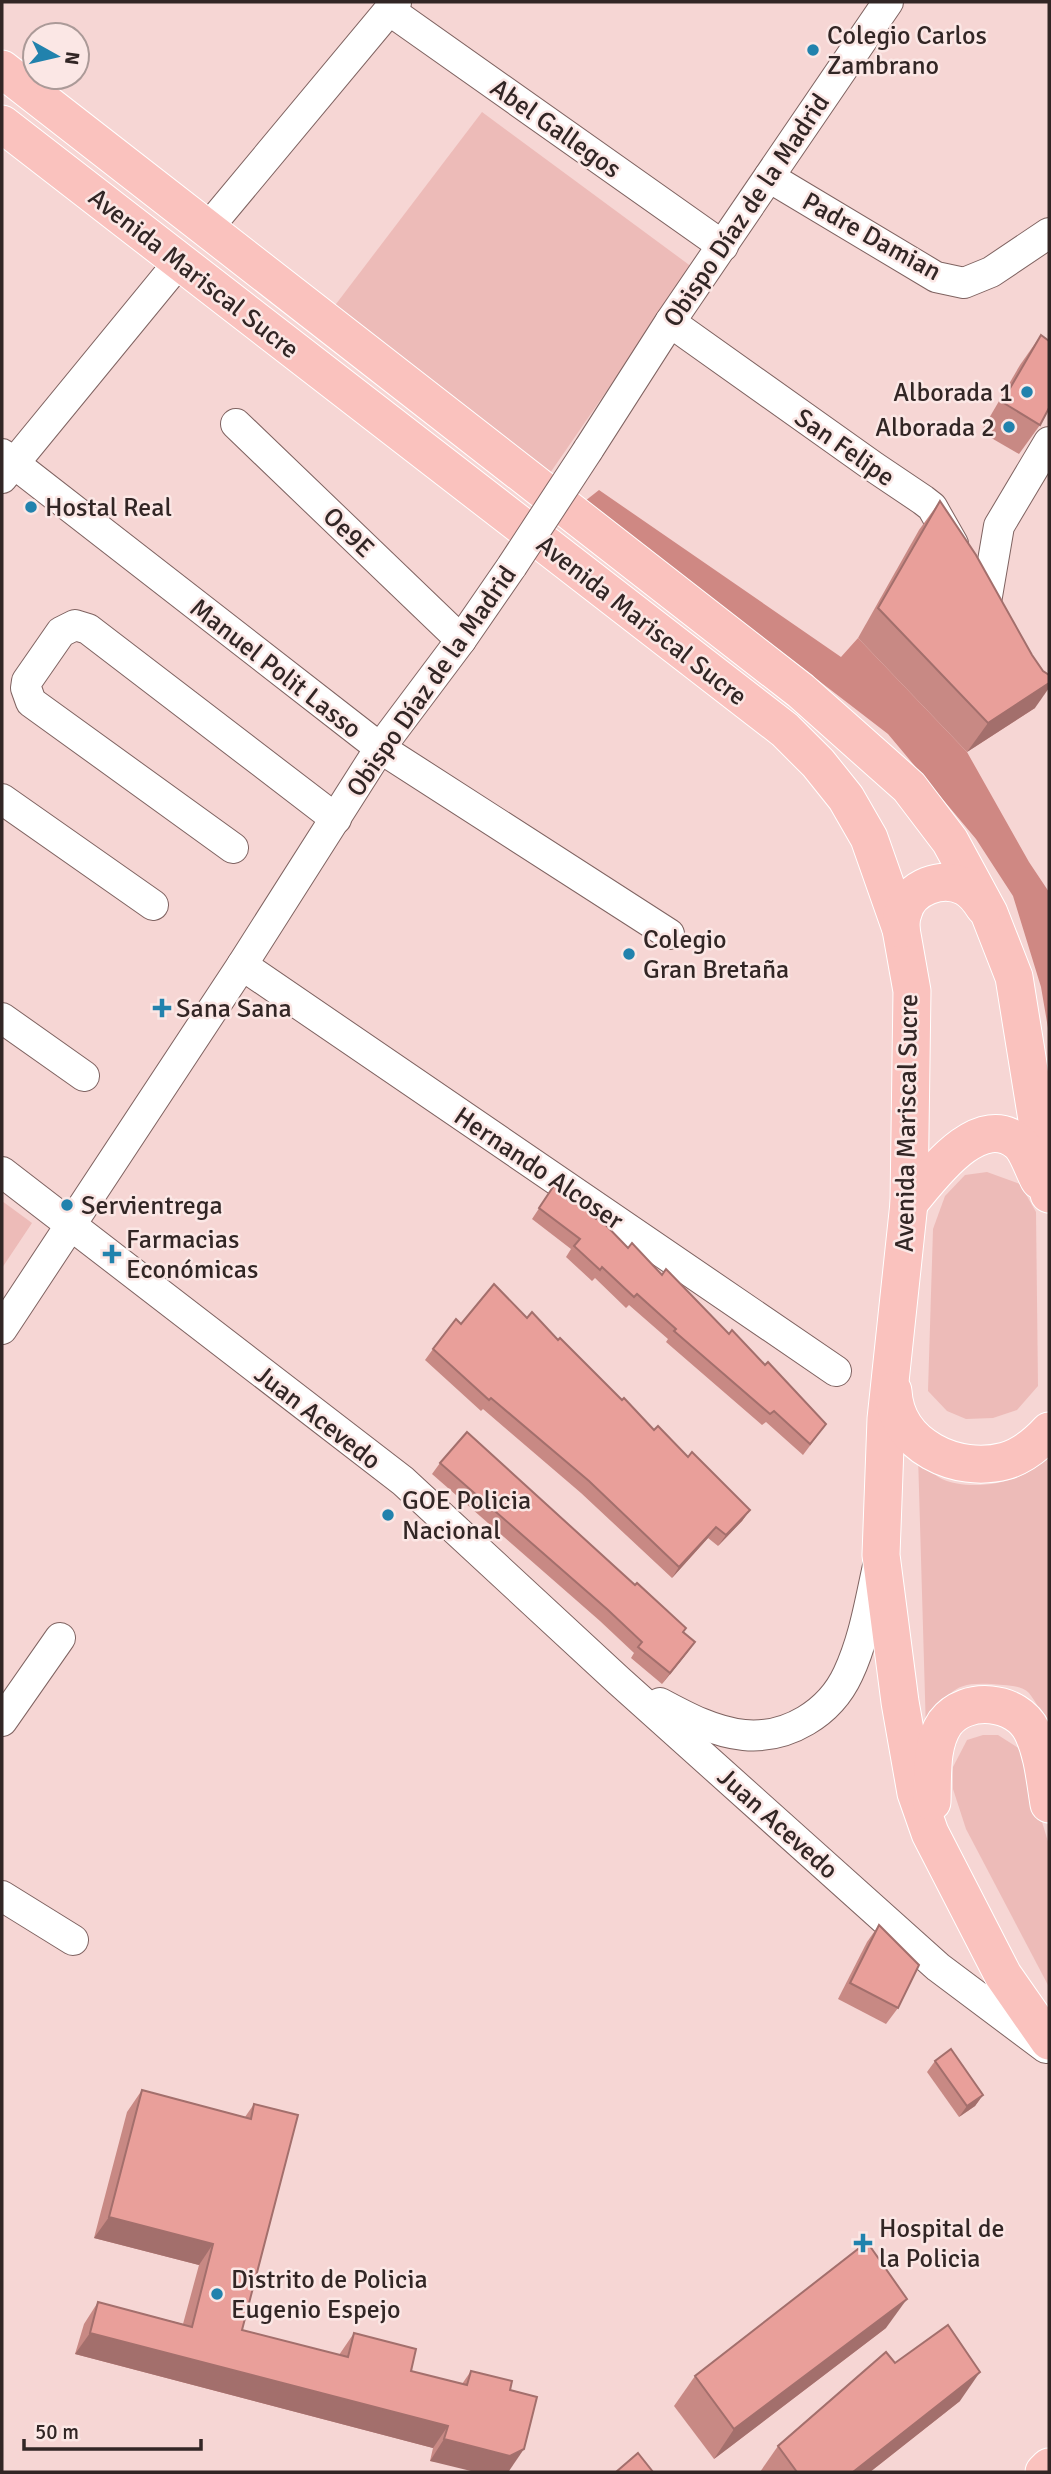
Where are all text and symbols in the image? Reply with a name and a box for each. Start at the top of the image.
place label: Colegio Carlos Zambrano [827,20,987,82]
north arrow [21,21,91,91]
marker: Colegio Carlos Zambrano [805,42,821,58]
text: N [59,50,85,66]
street label: Abel Gallegos [484,72,627,186]
street label: Obispo Díaz de la Madrid [657,88,837,333]
street label: Avenida Mariscal Sucre [82,182,305,366]
street label: Padre Damian [797,186,947,288]
place label: Alborada 1 [893,377,1013,409]
marker: Alborada 1 [1019,384,1035,400]
street label: San Felipe [788,402,901,494]
place label: Alborada 2 [875,412,995,444]
marker: Alborada 2 [1001,419,1017,435]
place label: Hostal Real [45,492,172,524]
marker: Hostal Real [23,499,39,515]
street label: Oe9E [316,501,381,565]
street label: Avenida Mariscal Sucre [530,529,753,713]
street label: Obispo Díaz de la Madrid [340,560,524,803]
street label: Manuel Polit Lasso [183,592,367,746]
place label: Colegio Gran Bretaña [643,924,789,986]
marker: Colegio Gran Bretaña [621,946,637,962]
place label: Sana Sana [176,993,292,1025]
street label: Avenida Mariscal Sucre [889,994,925,1252]
marker: Sana Sana [154,1000,170,1016]
street label: Hernando Alcoser [448,1100,630,1237]
place label: Servientrega [81,1190,223,1222]
marker: Servientrega [59,1197,75,1213]
place label: Farmacias Económicas [126,1224,258,1286]
marker: Farmacias Económicas [104,1246,120,1262]
street label: Juan Acevedo [248,1359,387,1477]
place label: GOE Policia Nacional [402,1485,531,1547]
marker: GOE Policia Nacional [380,1507,396,1523]
street label: Juan Acevedo [710,1761,844,1886]
place label: Hospital de la Policia [879,2213,1005,2275]
marker: Hospital de la Policia [853,2233,873,2253]
place label: Distrito de Policia Eugenio Espejo [231,2264,428,2326]
marker: Distrito de Policia Eugenio Espejo [209,2286,225,2302]
scale bar [24,2408,201,2452]
text: 50 m [35,2419,79,2445]

